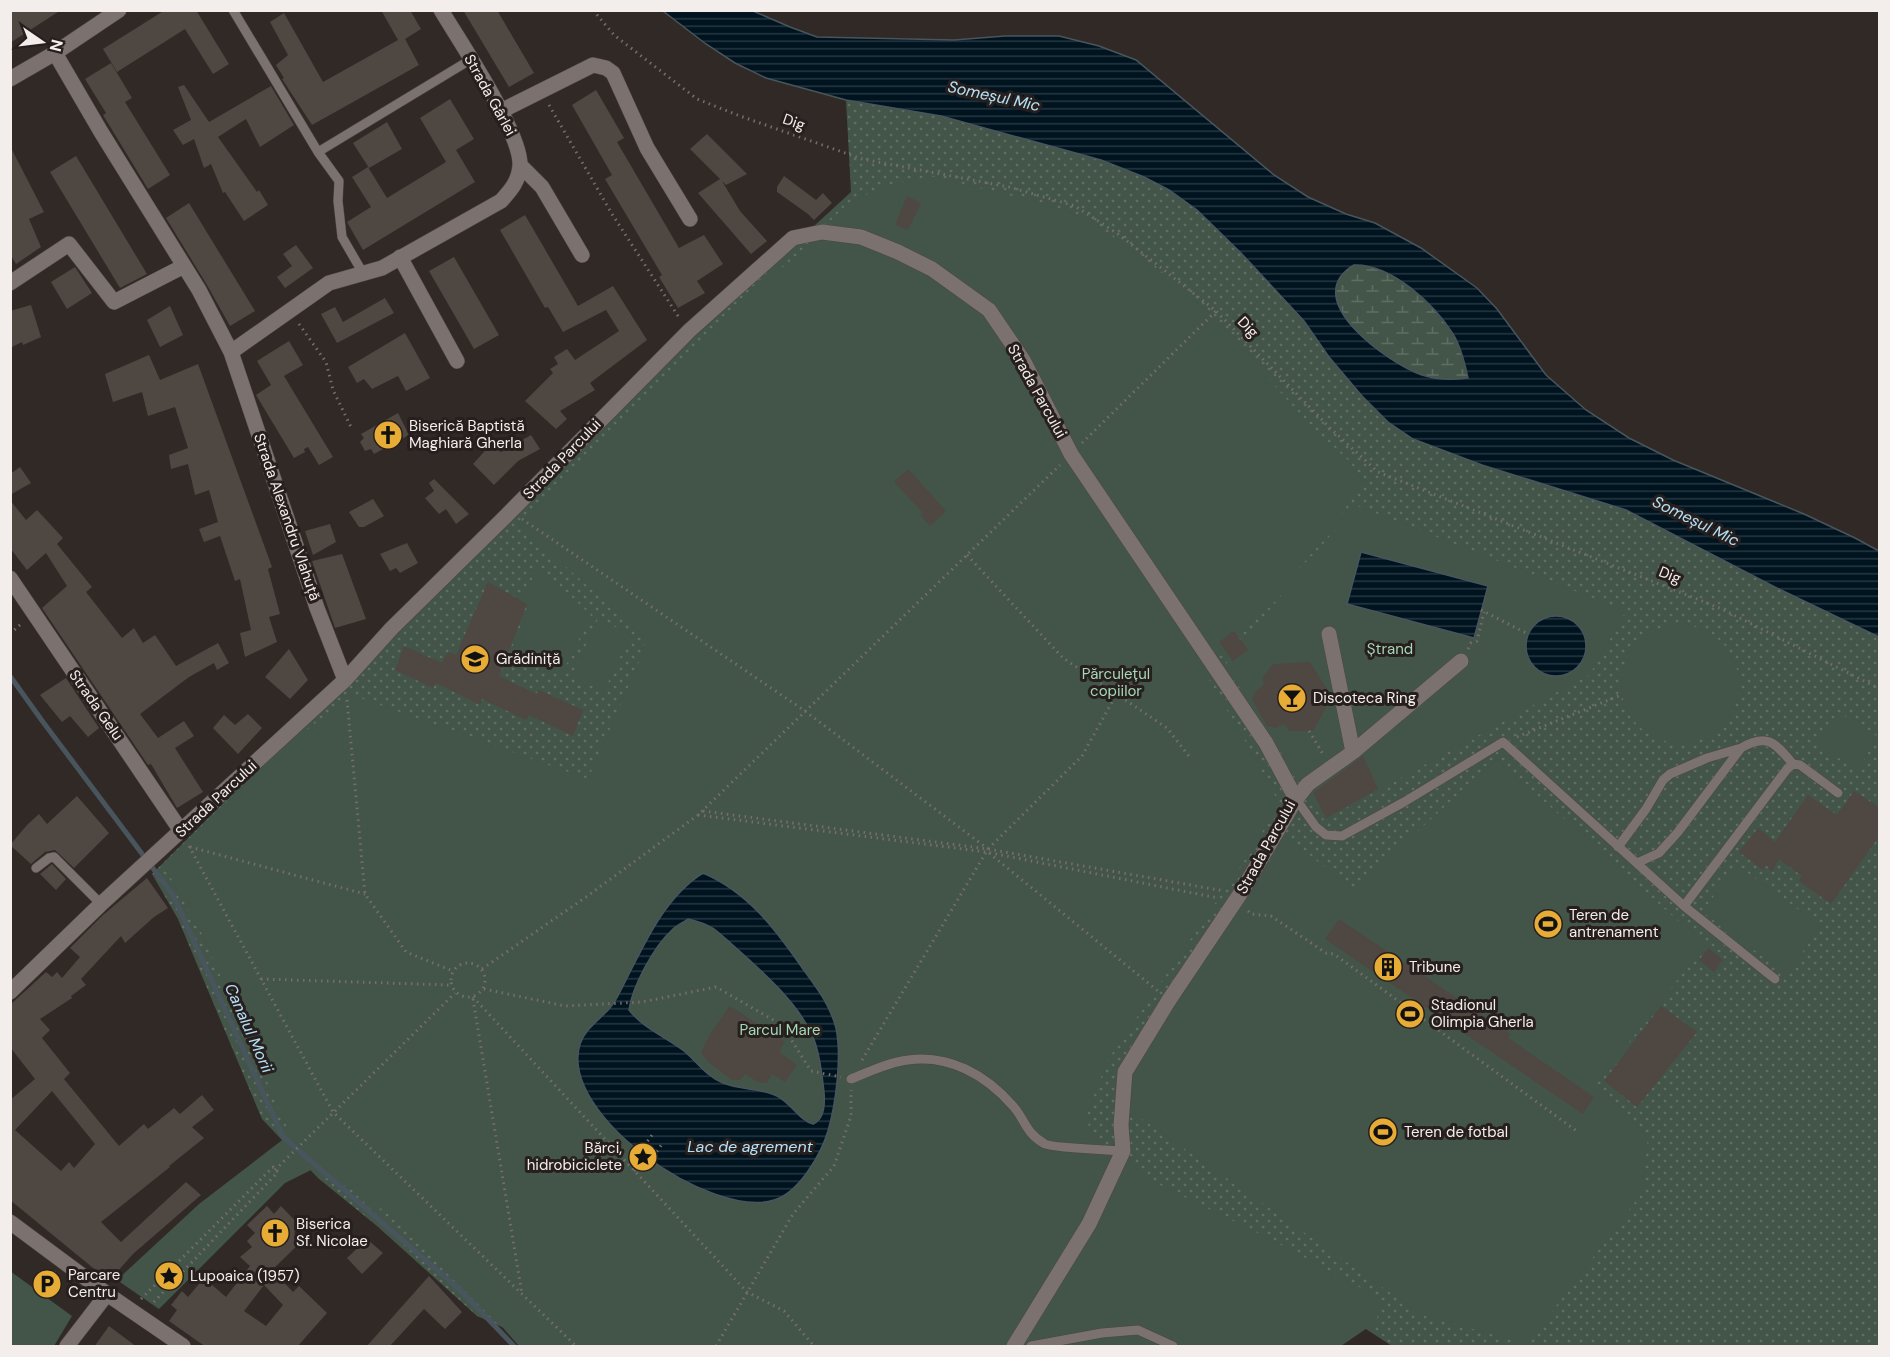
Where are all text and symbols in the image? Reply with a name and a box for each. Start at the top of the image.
north arrow [12,12,72,72]
text: N [44,37,68,54]
street label: Strada Gârlei [459,51,521,139]
water label: Someșul Mic [946,76,1042,116]
street label: Dig [780,109,808,135]
street label: Dig [1233,312,1263,342]
street label: Strada Parcului [1003,341,1071,441]
street label: Strada Parcului [519,415,605,503]
place label: Biserică Baptistă Maghiară Gherla [409,416,525,453]
church icon: Biserică Baptistă Maghiară Gherla [372,419,404,451]
street label: Strada Alexandru Vlahuță [249,431,325,603]
water label: Someșul Mic [1649,491,1743,551]
street label: Dig [1656,562,1684,588]
park label: Ștrand [1367,639,1413,659]
school or university icon: Grădiniță [459,643,491,675]
place label: Grădiniță [496,649,560,669]
park label: Părculețul copiilor [1082,664,1150,701]
street label: Strada Gelu [64,666,128,744]
bar icon: Discoteca Ring [1276,682,1308,714]
place label: Discoteca Ring [1313,688,1416,708]
street label: Strada Parcului [171,756,261,842]
street label: Strada Parcului [1232,797,1300,897]
place label: Teren de antrenament [1569,905,1659,942]
sports icon: Teren de antrenament [1532,908,1564,940]
building icon: Tribune [1372,951,1404,983]
place label: Tribune [1409,957,1461,977]
water label: Canalul Morii [220,980,279,1077]
place label: Stadionul Olimpia Gherla [1431,995,1534,1032]
sports icon: Stadionul Olimpia Gherla [1394,998,1426,1030]
park label: Parcul Mare [740,1020,820,1040]
sports icon: Teren de fotbal [1367,1116,1399,1148]
place label: Teren de fotbal [1404,1122,1508,1142]
water label: Lac de agrement [687,1136,814,1157]
place label: Bărci, hidrobiciclete [527,1138,622,1175]
place icon: Bărci, hidrobiciclete [627,1141,659,1173]
place label: Biserica Sf. Nicolae [296,1214,368,1251]
church icon: Biserica Sf. Nicolae [259,1217,291,1249]
place icon: Lupoaica (1957) [153,1260,185,1292]
place label: Parcare Centru [68,1265,120,1302]
place label: Lupoaica (1957) [190,1266,299,1286]
parking icon: Parcare Centru [31,1268,63,1300]

